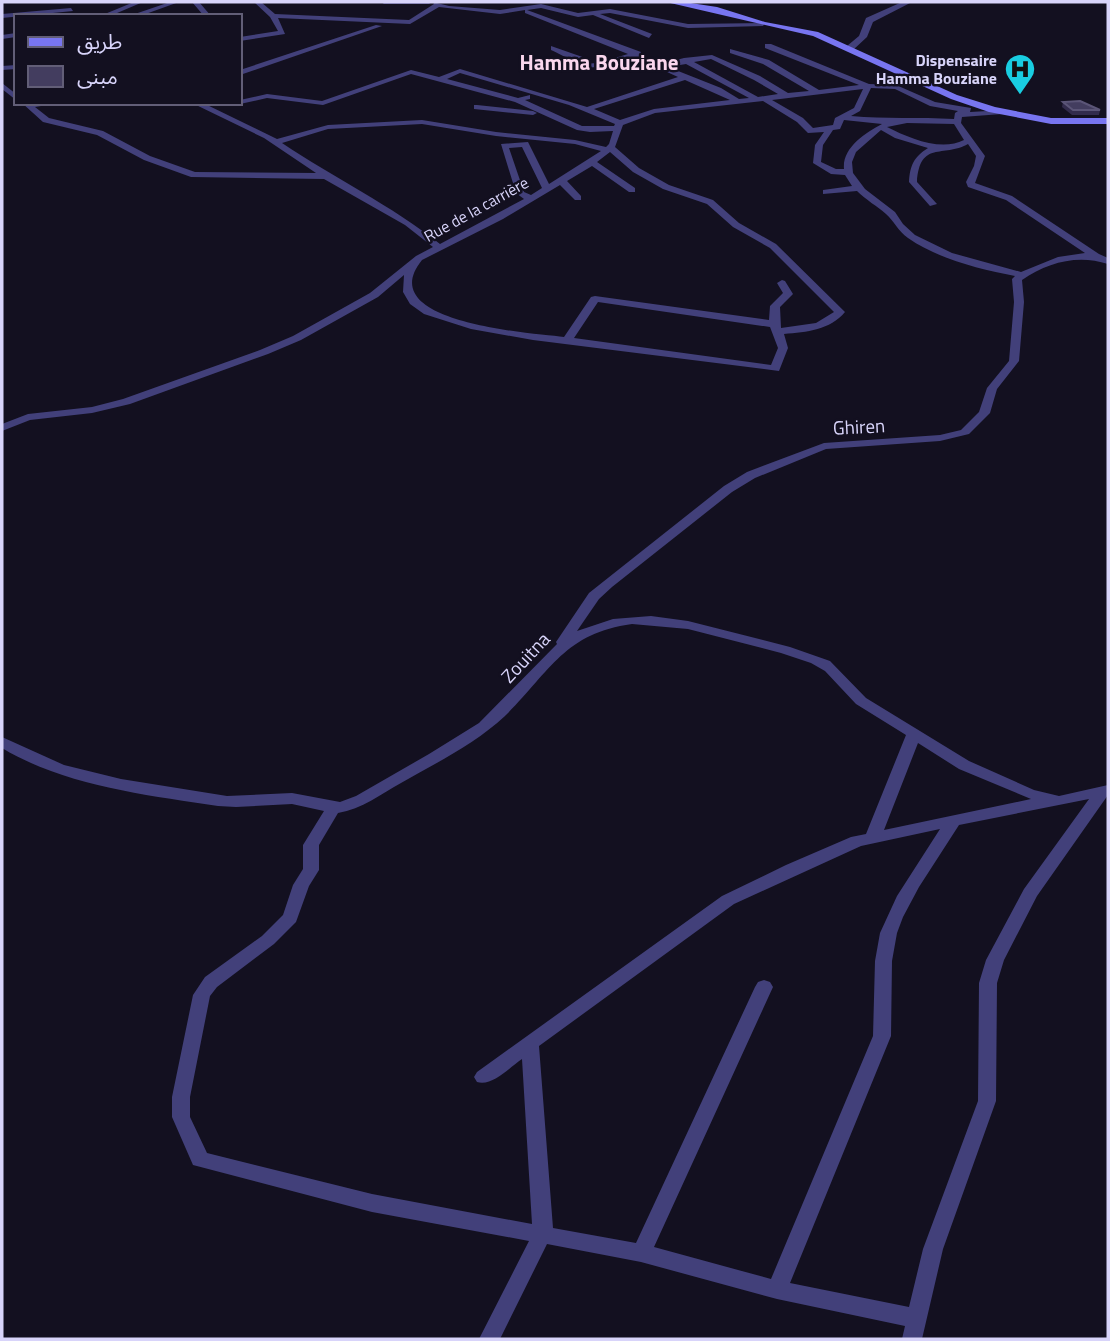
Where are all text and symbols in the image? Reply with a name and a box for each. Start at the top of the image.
legend [14,14,242,105]
text: طريق [77,25,122,57]
district label: Hamma Bouziane [519,46,679,78]
place label: Dispensaire Hamma Bouziane [876,48,997,90]
hospital icon: Dispensaire Hamma Bouziane [1003,52,1037,96]
text: مبنى [77,60,118,92]
street label: Rue de la carrière [419,170,533,248]
street label: Ghiren [832,410,886,442]
street label: Zouitna [494,625,557,689]

